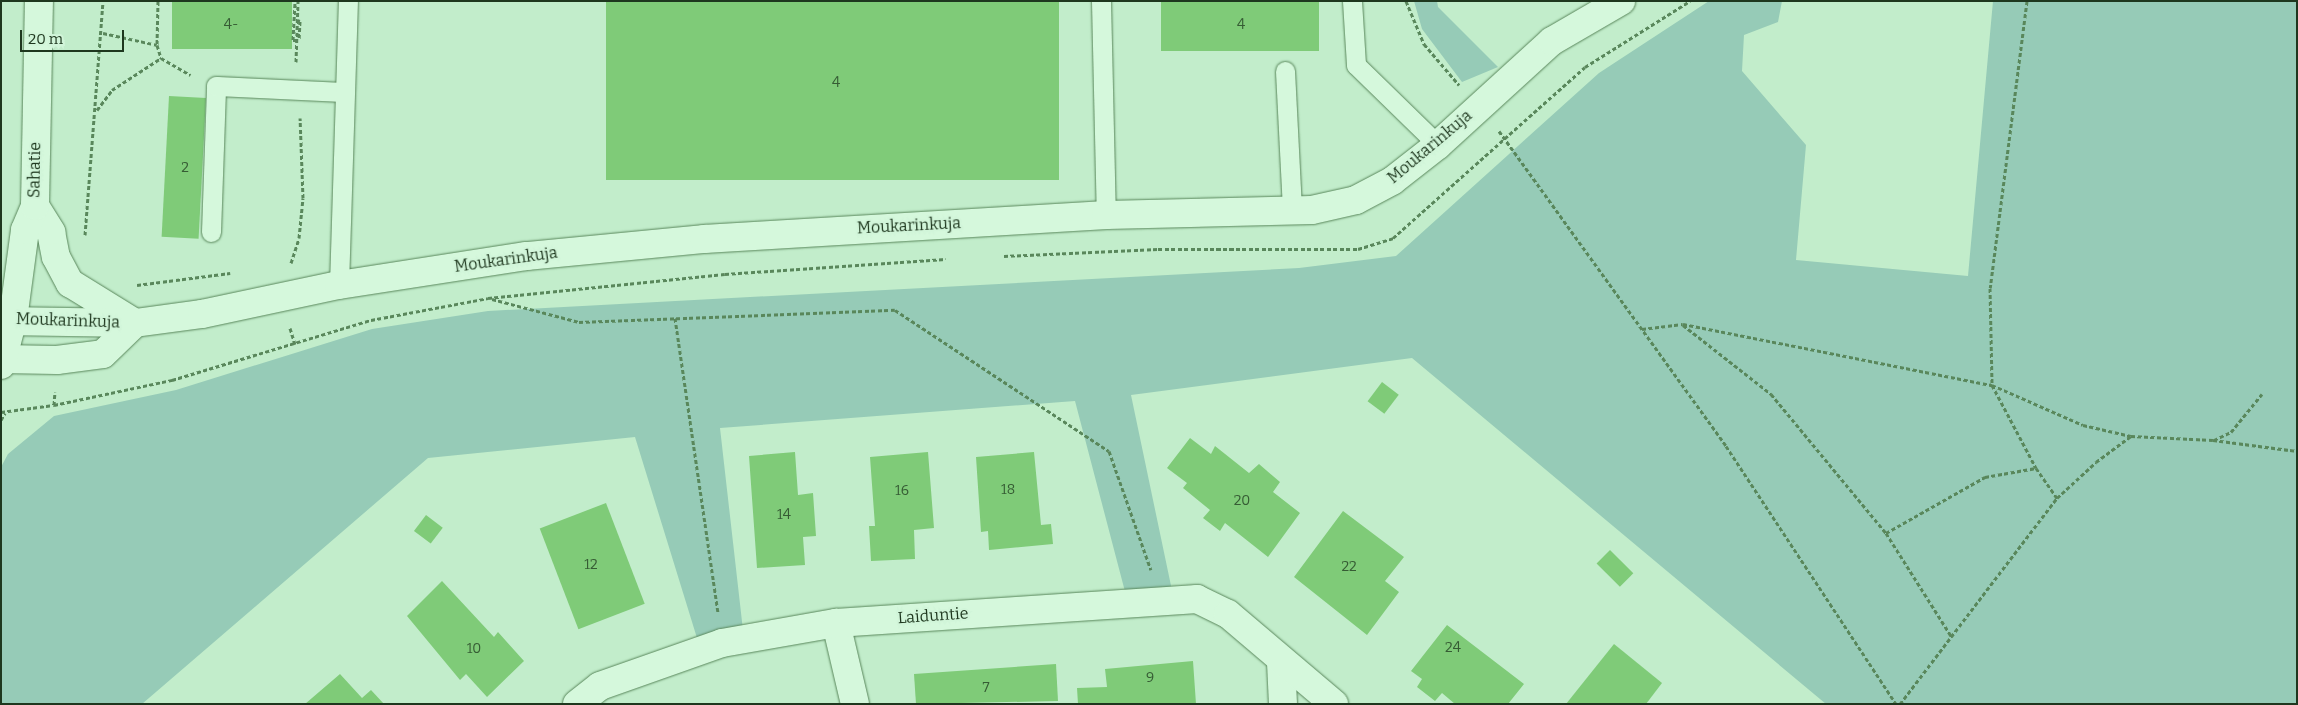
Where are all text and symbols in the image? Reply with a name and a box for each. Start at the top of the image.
house number: 4- [224,17,238,33]
house number: 4 [1237,17,1245,33]
scale bar [22,20,126,52]
text: 20 m [28,30,63,48]
house number: 4 [832,75,840,91]
street label: Moukarinkuja [1384,106,1476,188]
street label: Sahatie [25,142,45,198]
house number: 2 [181,160,189,176]
street label: Moukarinkuja [857,214,961,238]
street label: Moukarinkuja [453,243,559,277]
street label: Moukarinkuja [16,310,120,332]
house number: 18 [1001,482,1015,498]
house number: 16 [895,483,909,499]
house number: 20 [1234,493,1250,509]
house number: 14 [777,507,791,523]
house number: 12 [584,557,598,573]
house number: 22 [1341,559,1357,575]
street label: Laiduntie [897,604,969,628]
house number: 24 [1445,640,1461,656]
house number: 10 [467,641,481,657]
house number: 9 [1146,670,1154,686]
house number: 7 [982,680,990,696]

